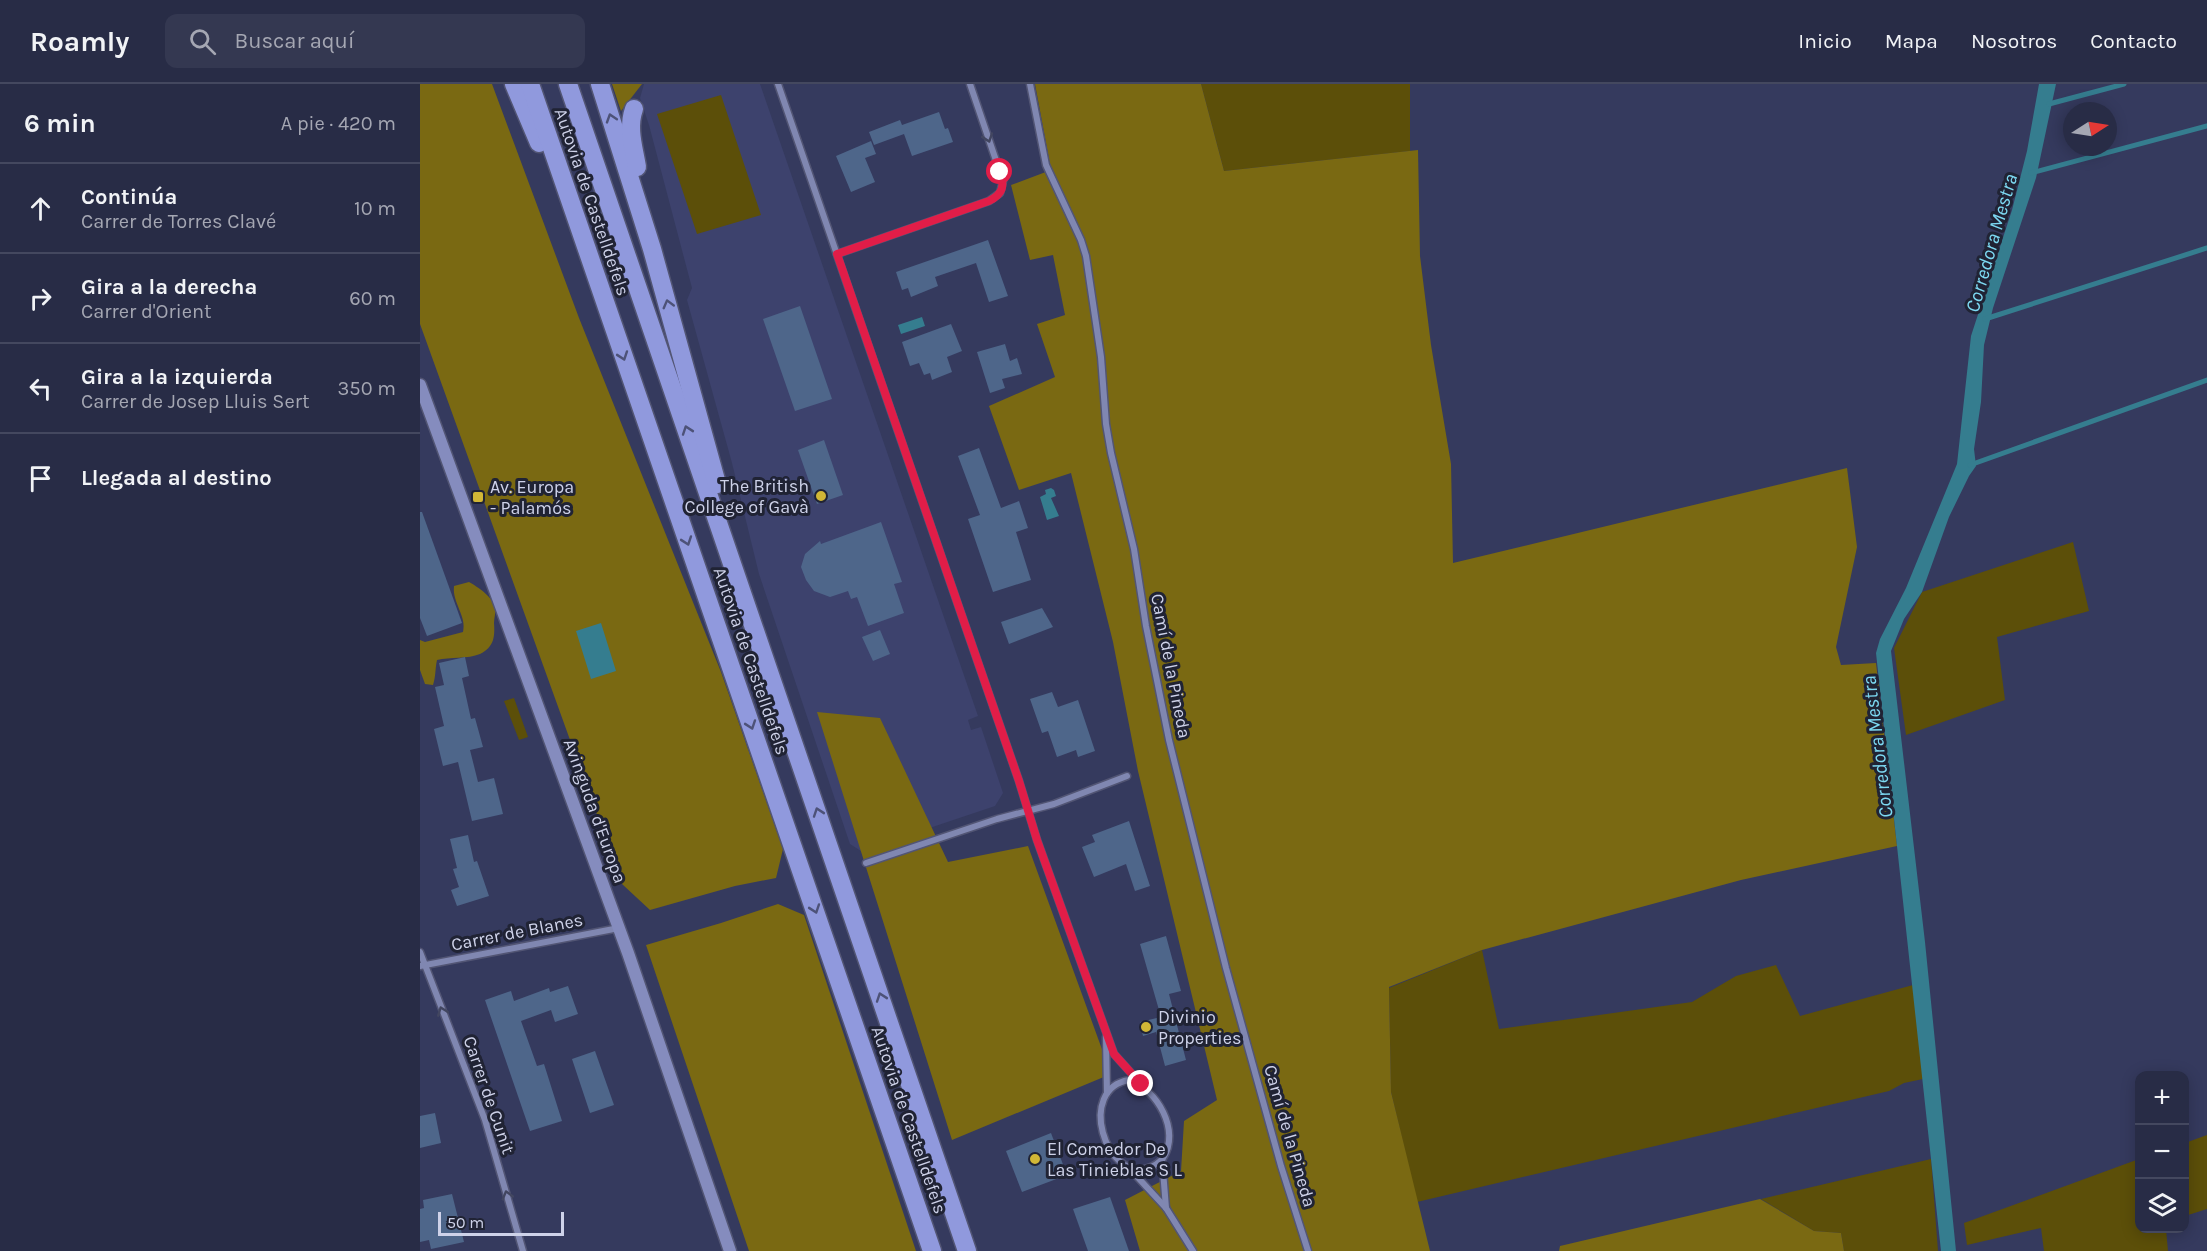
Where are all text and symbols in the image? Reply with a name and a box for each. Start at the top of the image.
search box [165,14,585,68]
text: Roamly [30,25,129,58]
icon: search [186,25,219,58]
text: Buscar aquí [234,28,355,54]
text: Inicio [1798,29,1852,53]
text: Mapa [1885,29,1938,53]
text: Nosotros [1971,29,2057,53]
text: Contacto [2090,29,2177,53]
north arrow [2063,102,2117,156]
street label: Autovia de Castelldefels [550,105,634,299]
text: 6 min [24,108,96,139]
text: A pie · 420 m [281,112,396,135]
one-way arrow [606,113,619,124]
one-way arrow [981,132,994,143]
route start [986,158,1012,184]
water label: Corredora Mestra [1961,171,2022,315]
text: Continúa [81,184,177,210]
icon: ahead [24,192,57,225]
text: 10 m [354,197,396,220]
text: Carrer de Torres Clavé [81,210,276,233]
text: Gira a la derecha [81,274,257,300]
icon: right [24,282,57,315]
text: 60 m [349,287,396,310]
text: Carrer d'Orient [81,300,212,323]
one-way arrow [662,300,675,310]
one-way arrow [615,351,628,361]
text: Gira a la izquierda [81,364,273,390]
icon: left [24,372,57,405]
text: 350 m [338,377,396,400]
text: Carrer de Josep Lluis Sert [81,390,309,413]
one-way arrow [681,425,694,436]
icon: arrive [24,462,57,495]
text: Llegada al destino [81,465,272,491]
place label: The British College of Gavà [684,475,809,518]
place label: Av. Europa - Palamós [490,476,574,519]
marker: The British College of Gavà [814,489,828,503]
marker: Av. Europa - Palamós [471,490,485,504]
one-way arrow [680,535,693,545]
street label: Autovia de Castelldefels [709,564,793,758]
street label: Camí de la Pineda [1146,592,1196,740]
water label: Corredora Mestra [1857,674,1898,819]
one-way arrow [744,719,757,730]
street label: Avinguda d'Europa [559,736,631,886]
one-way arrow [812,807,825,818]
one-way arrow [807,903,820,914]
street label: Carrer de Blanes [449,908,585,956]
one-way arrow [875,992,888,1003]
one-way arrow [437,1006,450,1017]
place label: Divinio Properties [1158,1006,1241,1049]
marker: Divinio Properties [1139,1020,1153,1034]
street label: Autovia de Castelldefels [867,1023,951,1217]
street label: Carrer de Cunit [459,1033,520,1157]
street label: Camí de la Pineda [1259,1062,1321,1210]
route end [1127,1070,1153,1096]
map controls [2135,1071,2189,1233]
button: + [2135,1071,2189,1125]
button: − [2135,1125,2189,1179]
place label: El Comedor De Las Tinieblas S L [1047,1138,1182,1181]
marker: El Comedor De Las Tinieblas S L [1028,1152,1042,1166]
button: layers [2135,1179,2189,1233]
one-way arrow [501,1190,514,1200]
scale bar [438,1209,564,1236]
text: 50 m [447,1213,484,1232]

